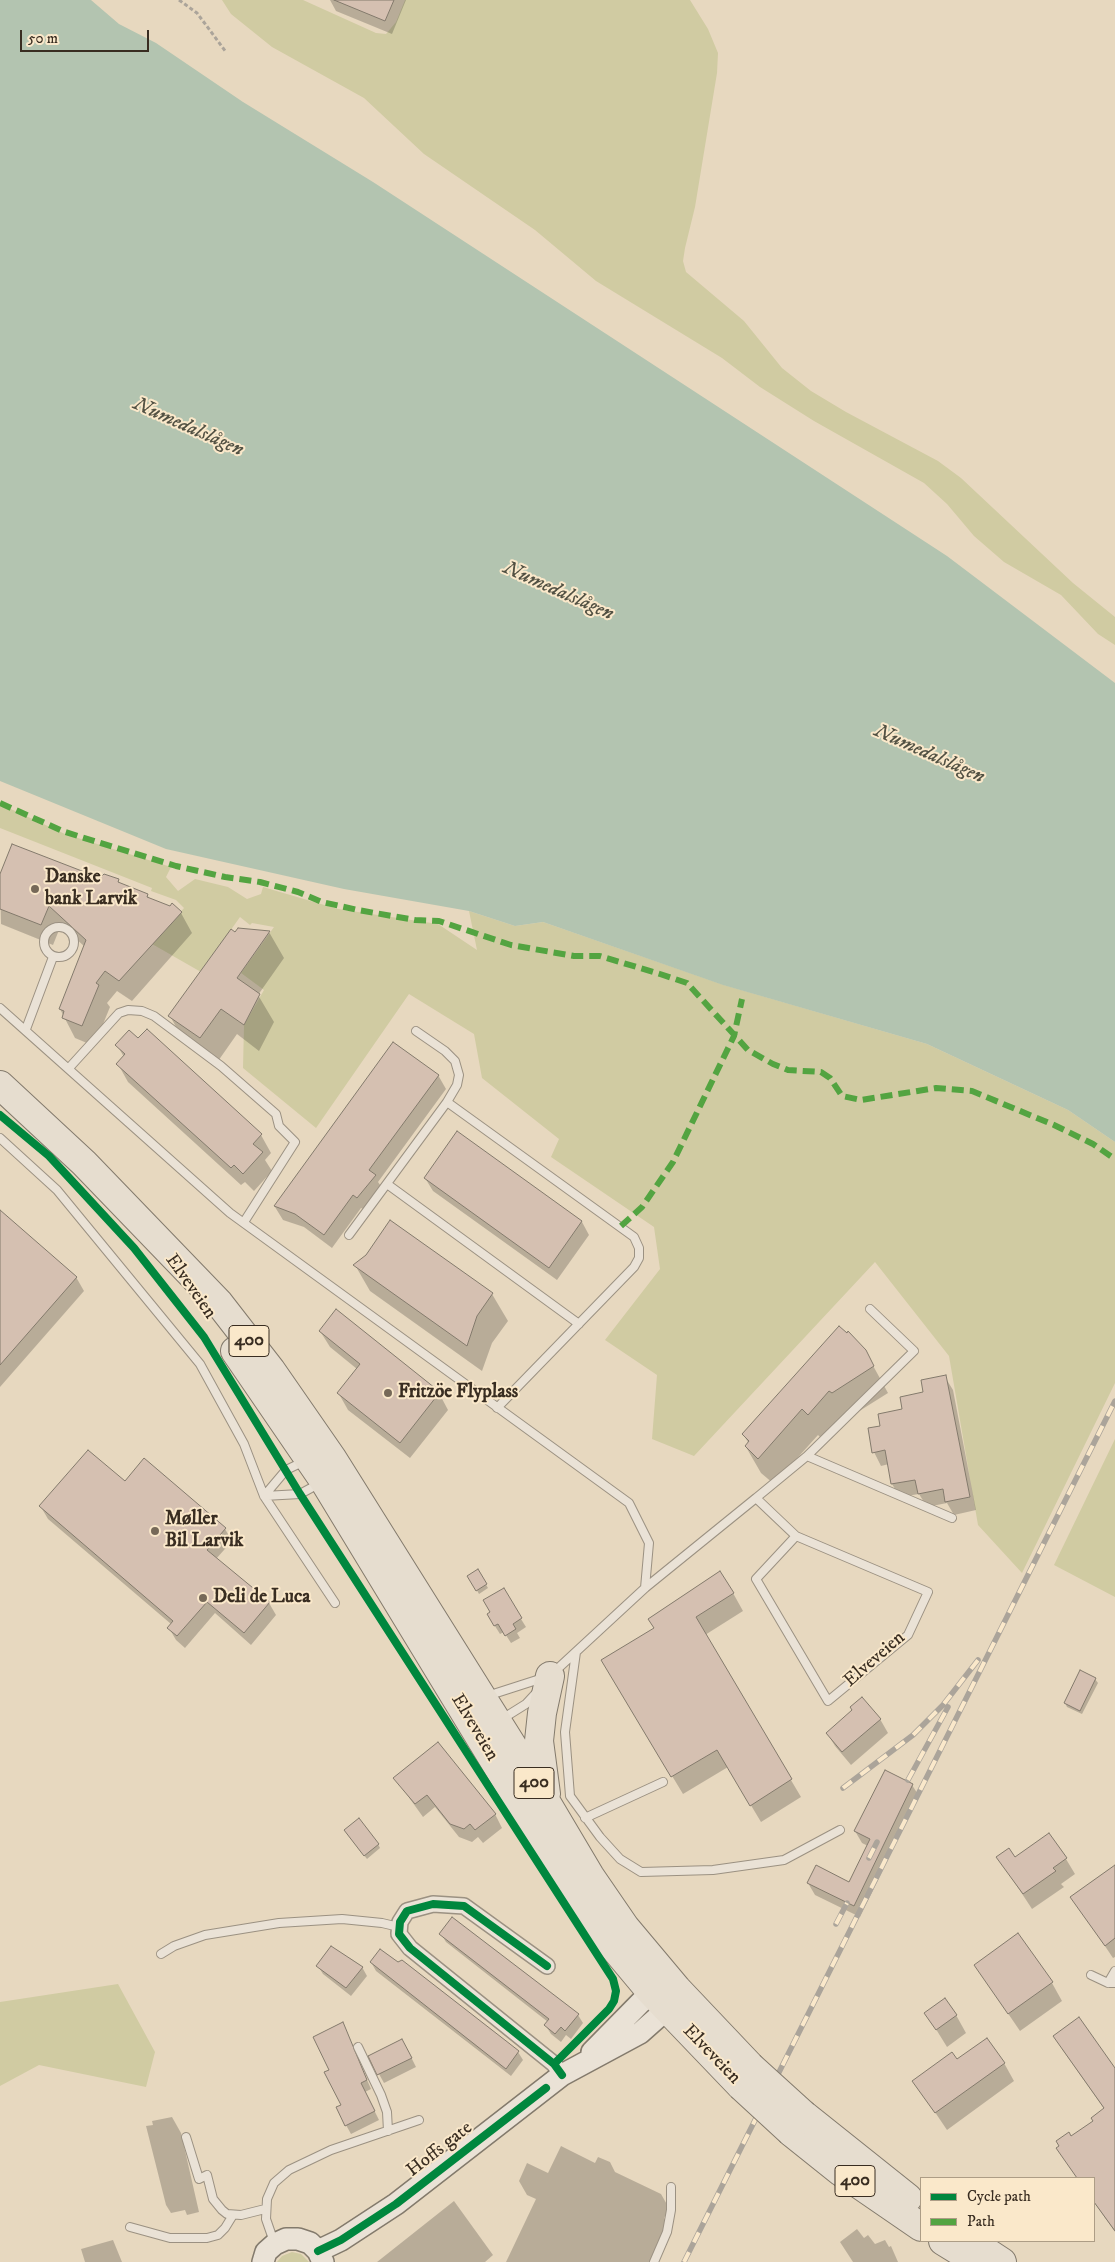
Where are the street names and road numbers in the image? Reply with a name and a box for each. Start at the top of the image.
street label: Elveveien [159,1250,221,1324]
road number: 400 [229,1325,269,1356]
street label: Elveveien [840,1627,910,1693]
street label: Elveveien [445,1690,503,1766]
road number: 400 [514,1768,554,1799]
street label: Elveveien [677,2020,745,2090]
street label: Hoffs gate [403,2117,477,2183]
road number: 400 [835,2166,875,2196]

